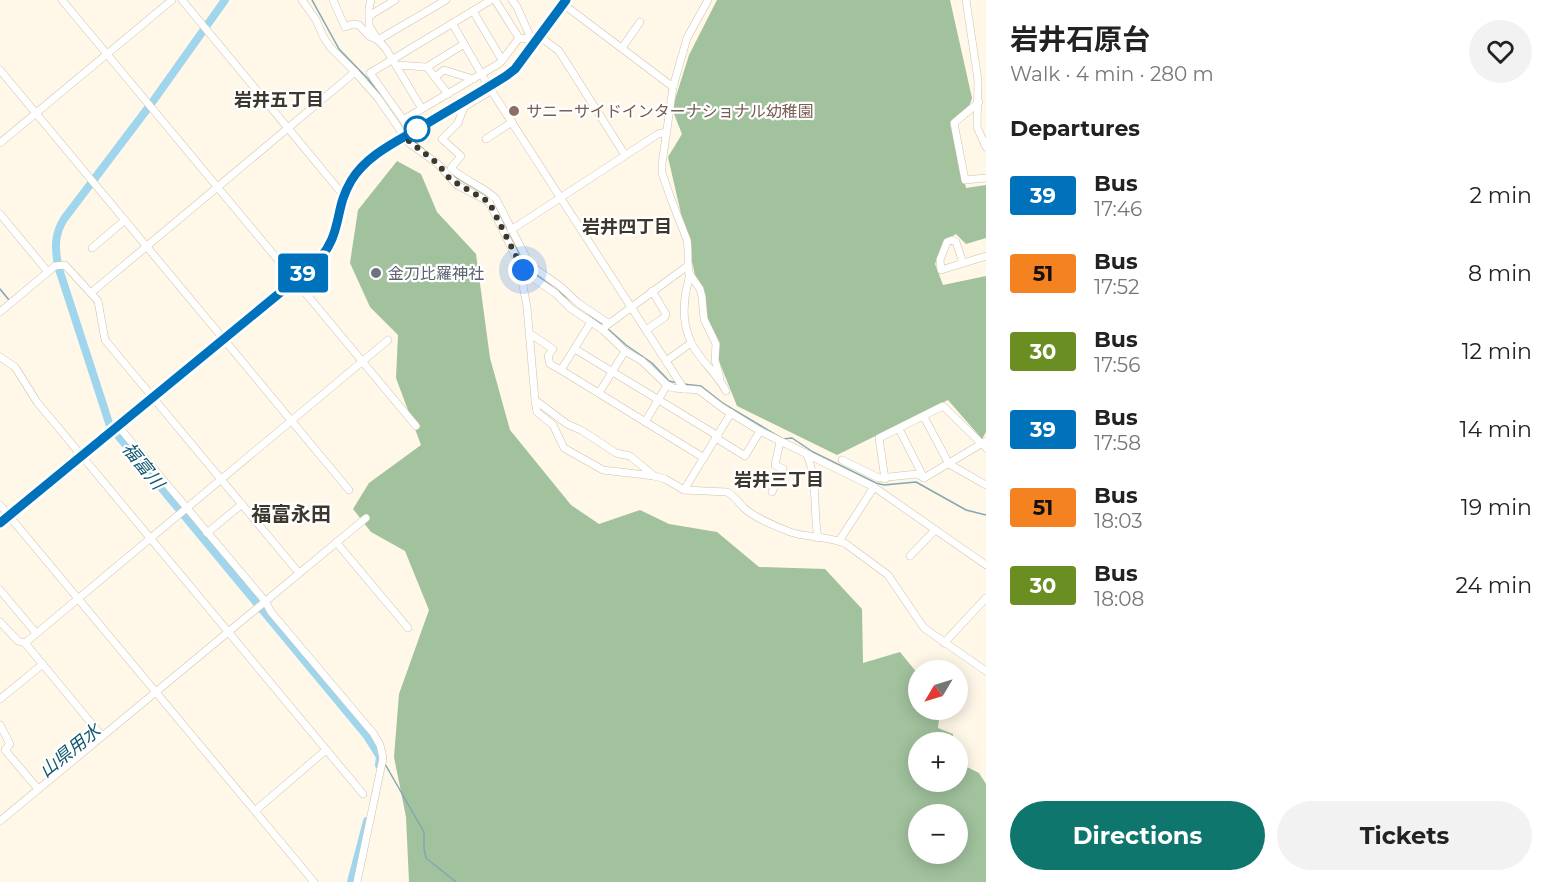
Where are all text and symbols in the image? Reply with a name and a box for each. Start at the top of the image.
button: heart [1469,20,1532,83]
text: 岩井石原台 [1010,22,1150,56]
text: Walk · 4 min · 280 m [1010,62,1214,86]
district label: 岩井五丁目 [234,89,324,111]
place label: サニーサイドインターナショナル幼稚園 [526,102,814,121]
marker: サニーサイドインターナショナル幼稚園 [507,104,521,118]
text: Departures [1010,115,1140,142]
unlabelled marker [404,116,430,142]
text: Bus [1094,170,1138,197]
text: 2 min [1470,182,1532,209]
text: 39 [1030,183,1056,208]
text: 17:46 [1094,197,1142,221]
district label: 岩井四丁目 [582,216,672,238]
text: Bus [1094,248,1138,275]
line badge: 39 [276,254,330,292]
your location [508,255,538,285]
text: 8 min [1468,260,1532,287]
text: 39 [290,261,316,286]
text: 51 [1033,261,1053,286]
place label: 金刀比羅神社 [388,264,484,283]
marker: 金刀比羅神社 [369,266,383,280]
text: 17:52 [1094,275,1139,299]
text: Bus [1094,326,1138,353]
text: 12 min [1462,338,1532,365]
text: 30 [1030,339,1056,364]
text: 17:56 [1094,353,1140,377]
text: Bus [1094,404,1138,431]
text: 14 min [1460,416,1532,443]
text: 39 [1030,417,1056,442]
text: 17:58 [1094,431,1141,455]
water label: 福富川 [117,438,170,495]
district label: 岩井三丁目 [734,469,824,491]
text: Bus [1094,482,1138,509]
text: 19 min [1461,494,1532,521]
text: 51 [1033,495,1053,520]
district label: 福富永田 [251,502,331,526]
text: 18:03 [1094,509,1143,533]
text: Bus [1094,560,1138,587]
text: 24 min [1456,572,1532,599]
text: 30 [1030,573,1056,598]
text: 18:08 [1094,587,1144,611]
north arrow [908,660,968,720]
map controls [908,660,968,864]
water label: 山県用水 [35,719,106,782]
button: + [908,732,968,792]
button: Directions [1010,801,1265,870]
button: Tickets [1277,801,1532,870]
button: − [908,804,968,864]

